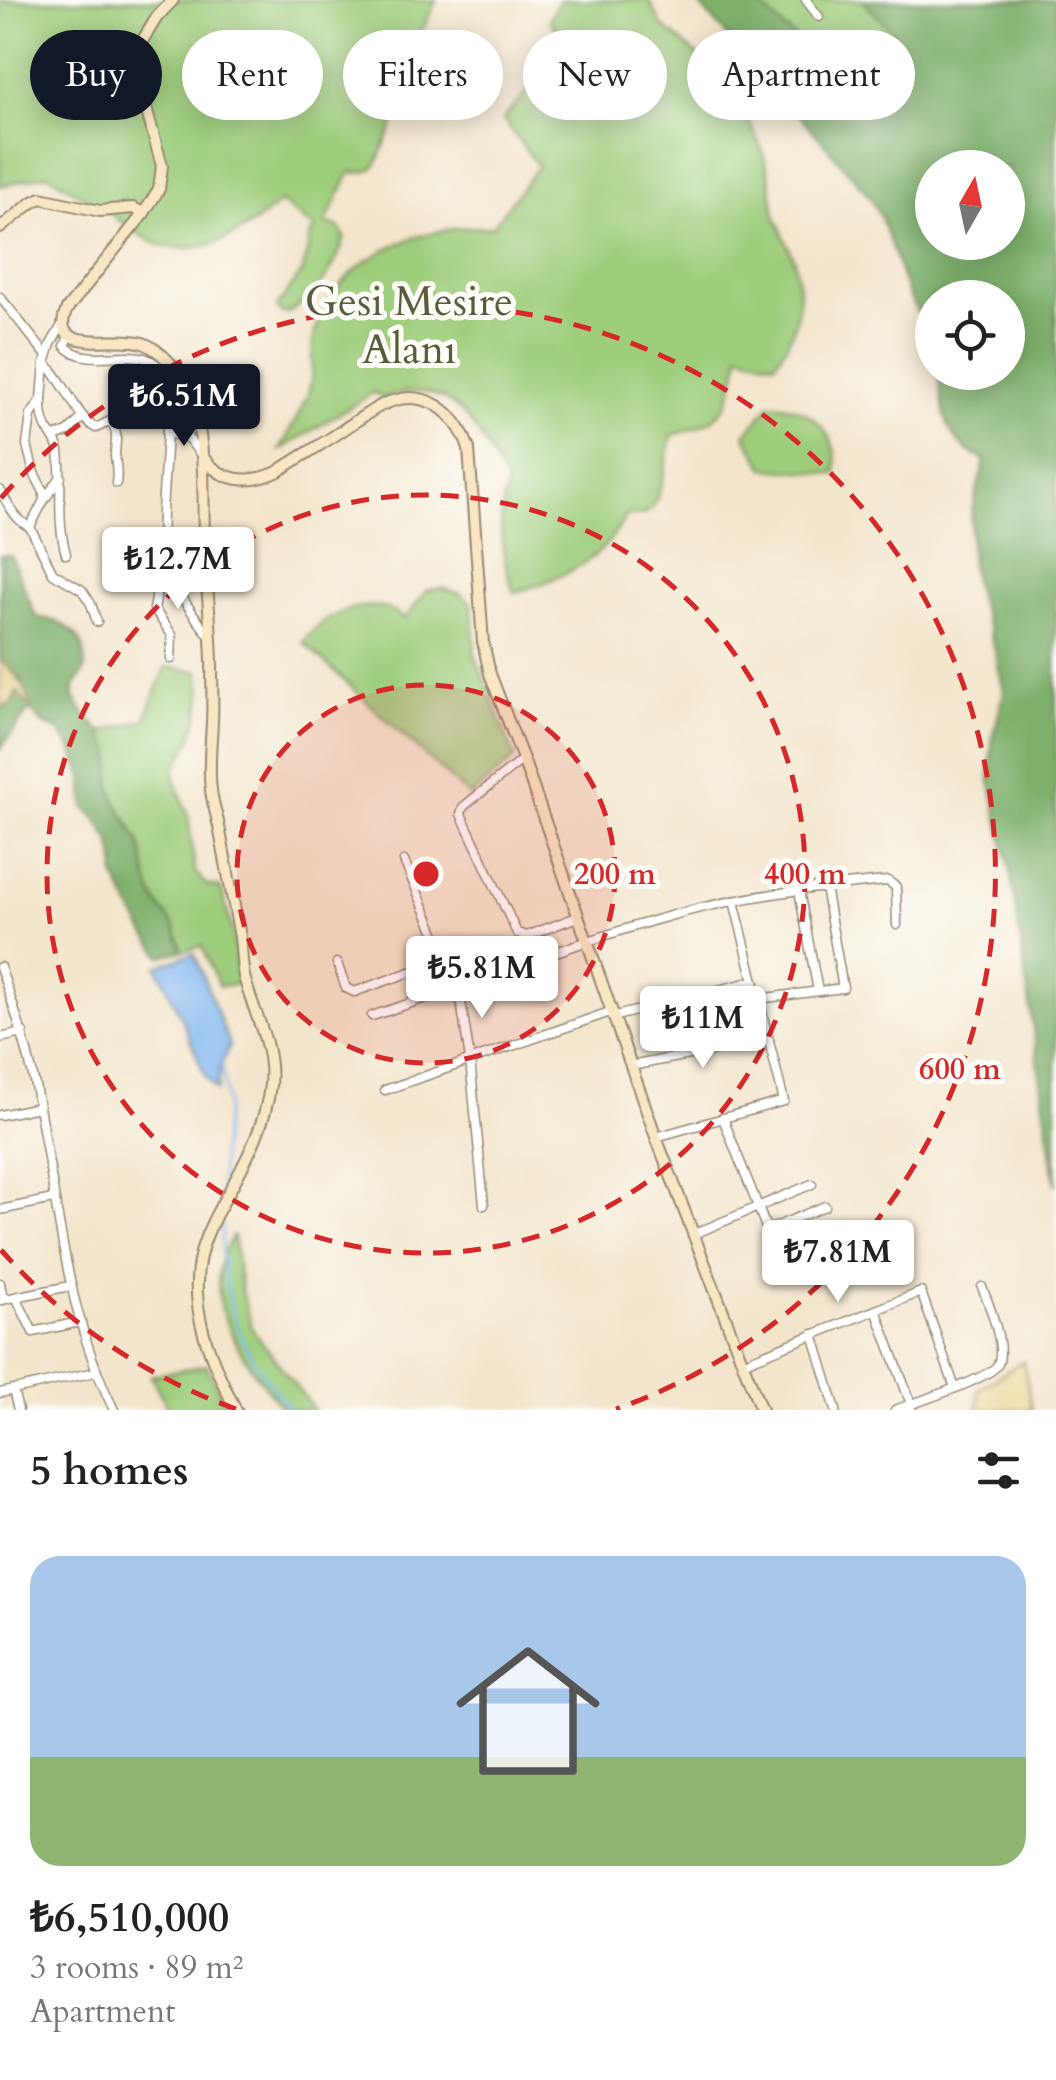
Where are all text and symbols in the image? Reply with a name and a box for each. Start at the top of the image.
chip: Buy [30,30,162,120]
chip: Rent [182,30,323,120]
chip: Filters [343,30,503,120]
chip: New [523,30,667,120]
chip: Apartment [687,30,915,120]
north arrow [915,150,1025,260]
map controls [915,150,1025,390]
park label: Gesi Mesire Alanı [305,273,513,378]
button: locate [915,280,1025,390]
pin: ₺6.51M [103,364,265,449]
text: ₺6.51M [130,374,238,418]
pin: ₺12.7M [97,527,259,612]
text: ₺12.7M [124,537,232,581]
text: 200 m [574,854,656,895]
text: 400 m [764,854,846,895]
centre of rings [408,856,444,892]
pin: ₺5.81M [401,936,563,1021]
text: ₺5.81M [428,946,536,990]
pin: ₺11M [644,986,762,1071]
text: ₺11M [662,996,744,1040]
text: 600 m [919,1049,1001,1090]
pin: ₺7.81M [757,1220,919,1305]
text: ₺7.81M [784,1230,892,1274]
text: 5 homes [30,1442,188,1499]
icon: filters [971,1443,1026,1498]
icon: home [438,1621,618,1801]
text: ₺6,510,000 [30,1889,229,1946]
text: 3 rooms · 89 m² [30,1946,243,1990]
text: Apartment [30,1990,175,2034]

